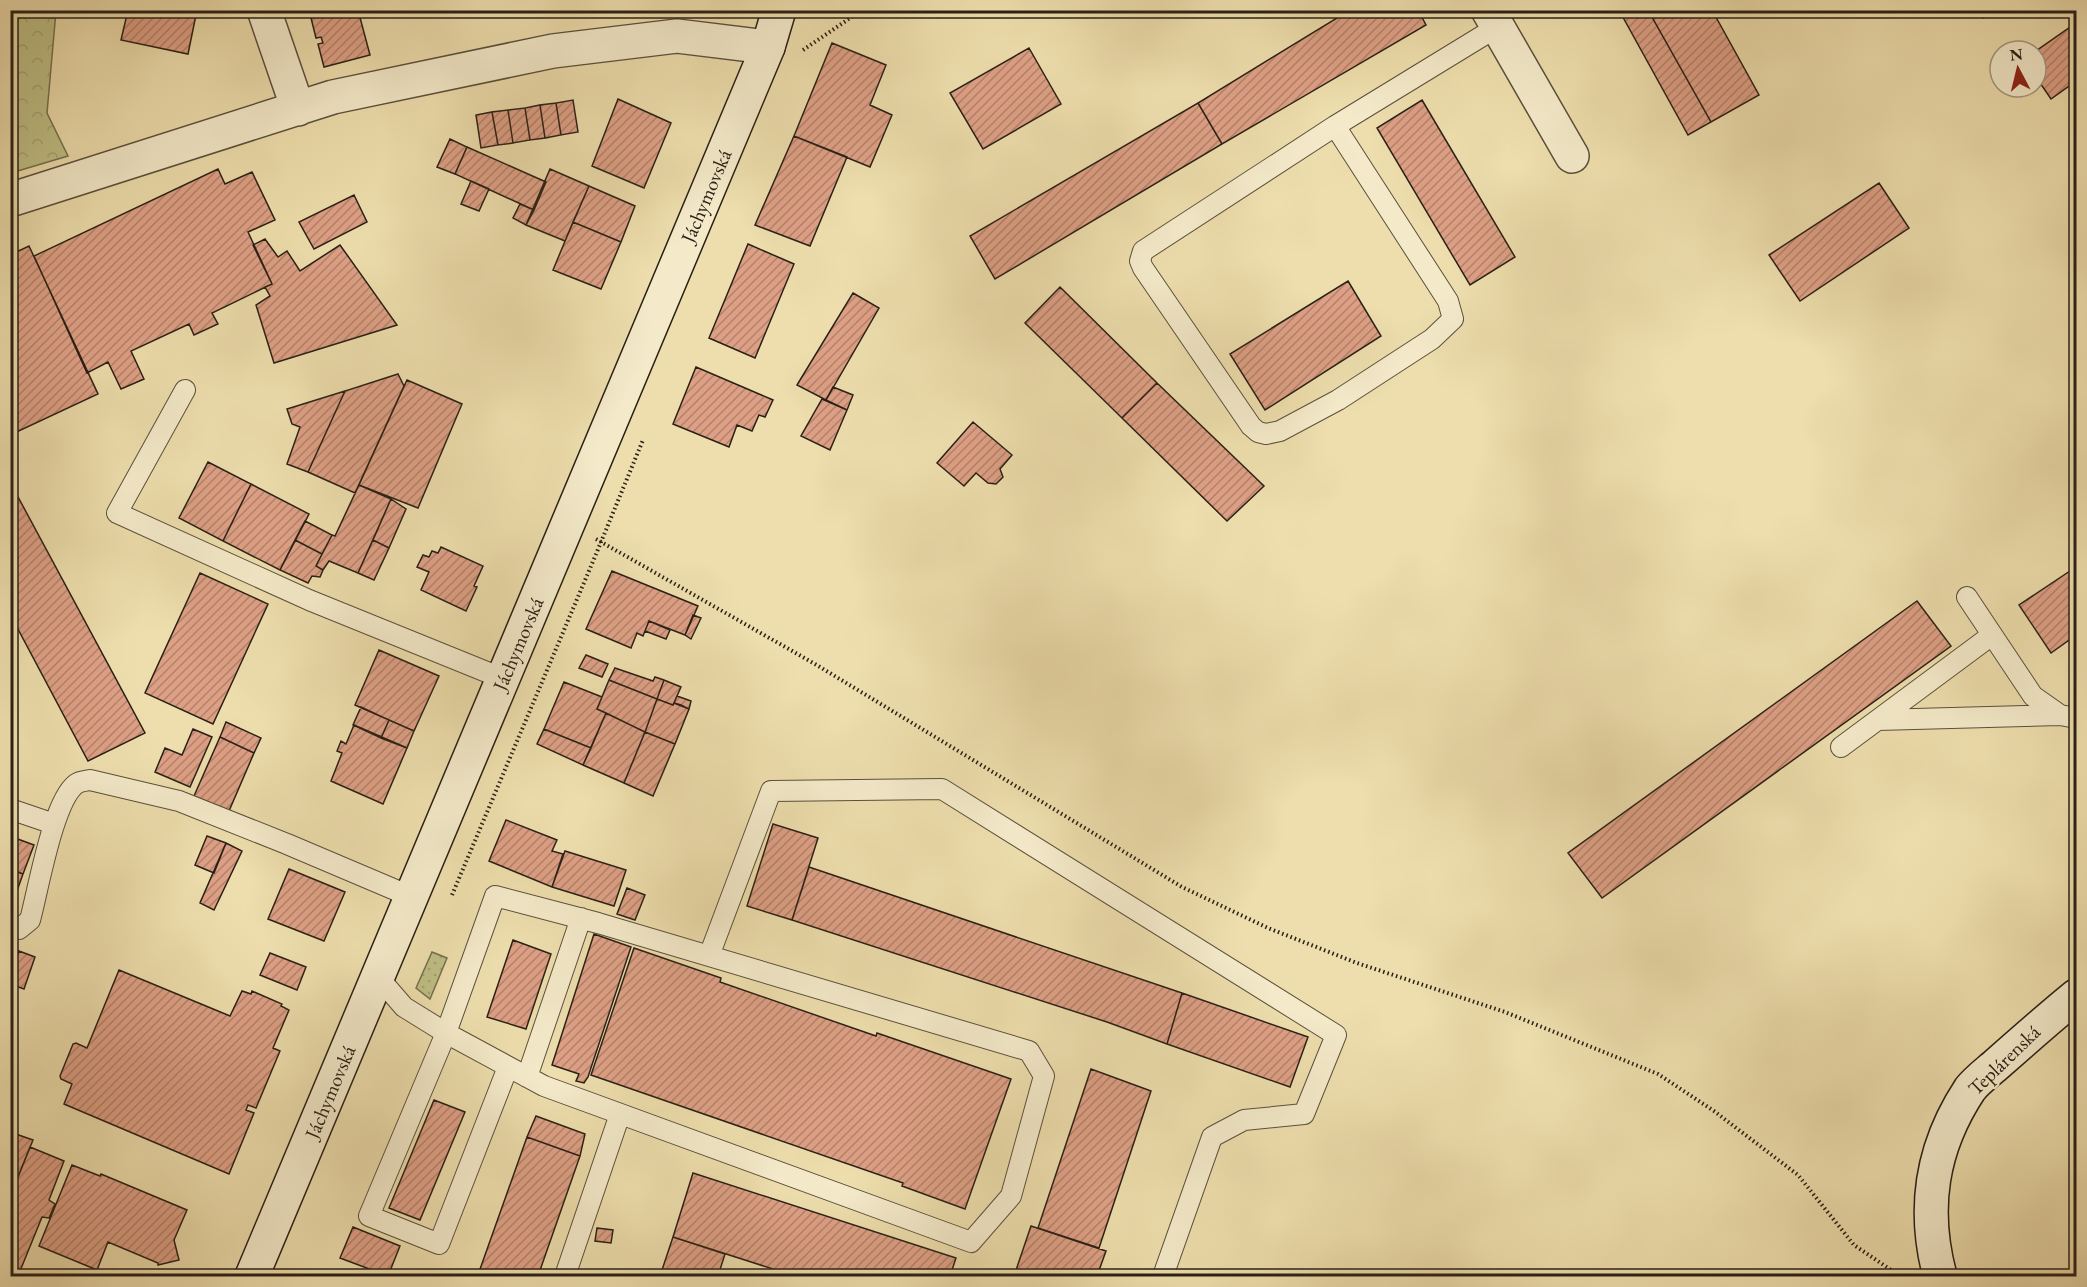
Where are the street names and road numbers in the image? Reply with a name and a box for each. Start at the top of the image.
street label: Jáchymovská [674,145,737,248]
street label: Jáchymovská [486,593,549,696]
street label: Teplárenská [1962,1019,2046,1101]
street label: Jáchymovská [298,1041,361,1144]

